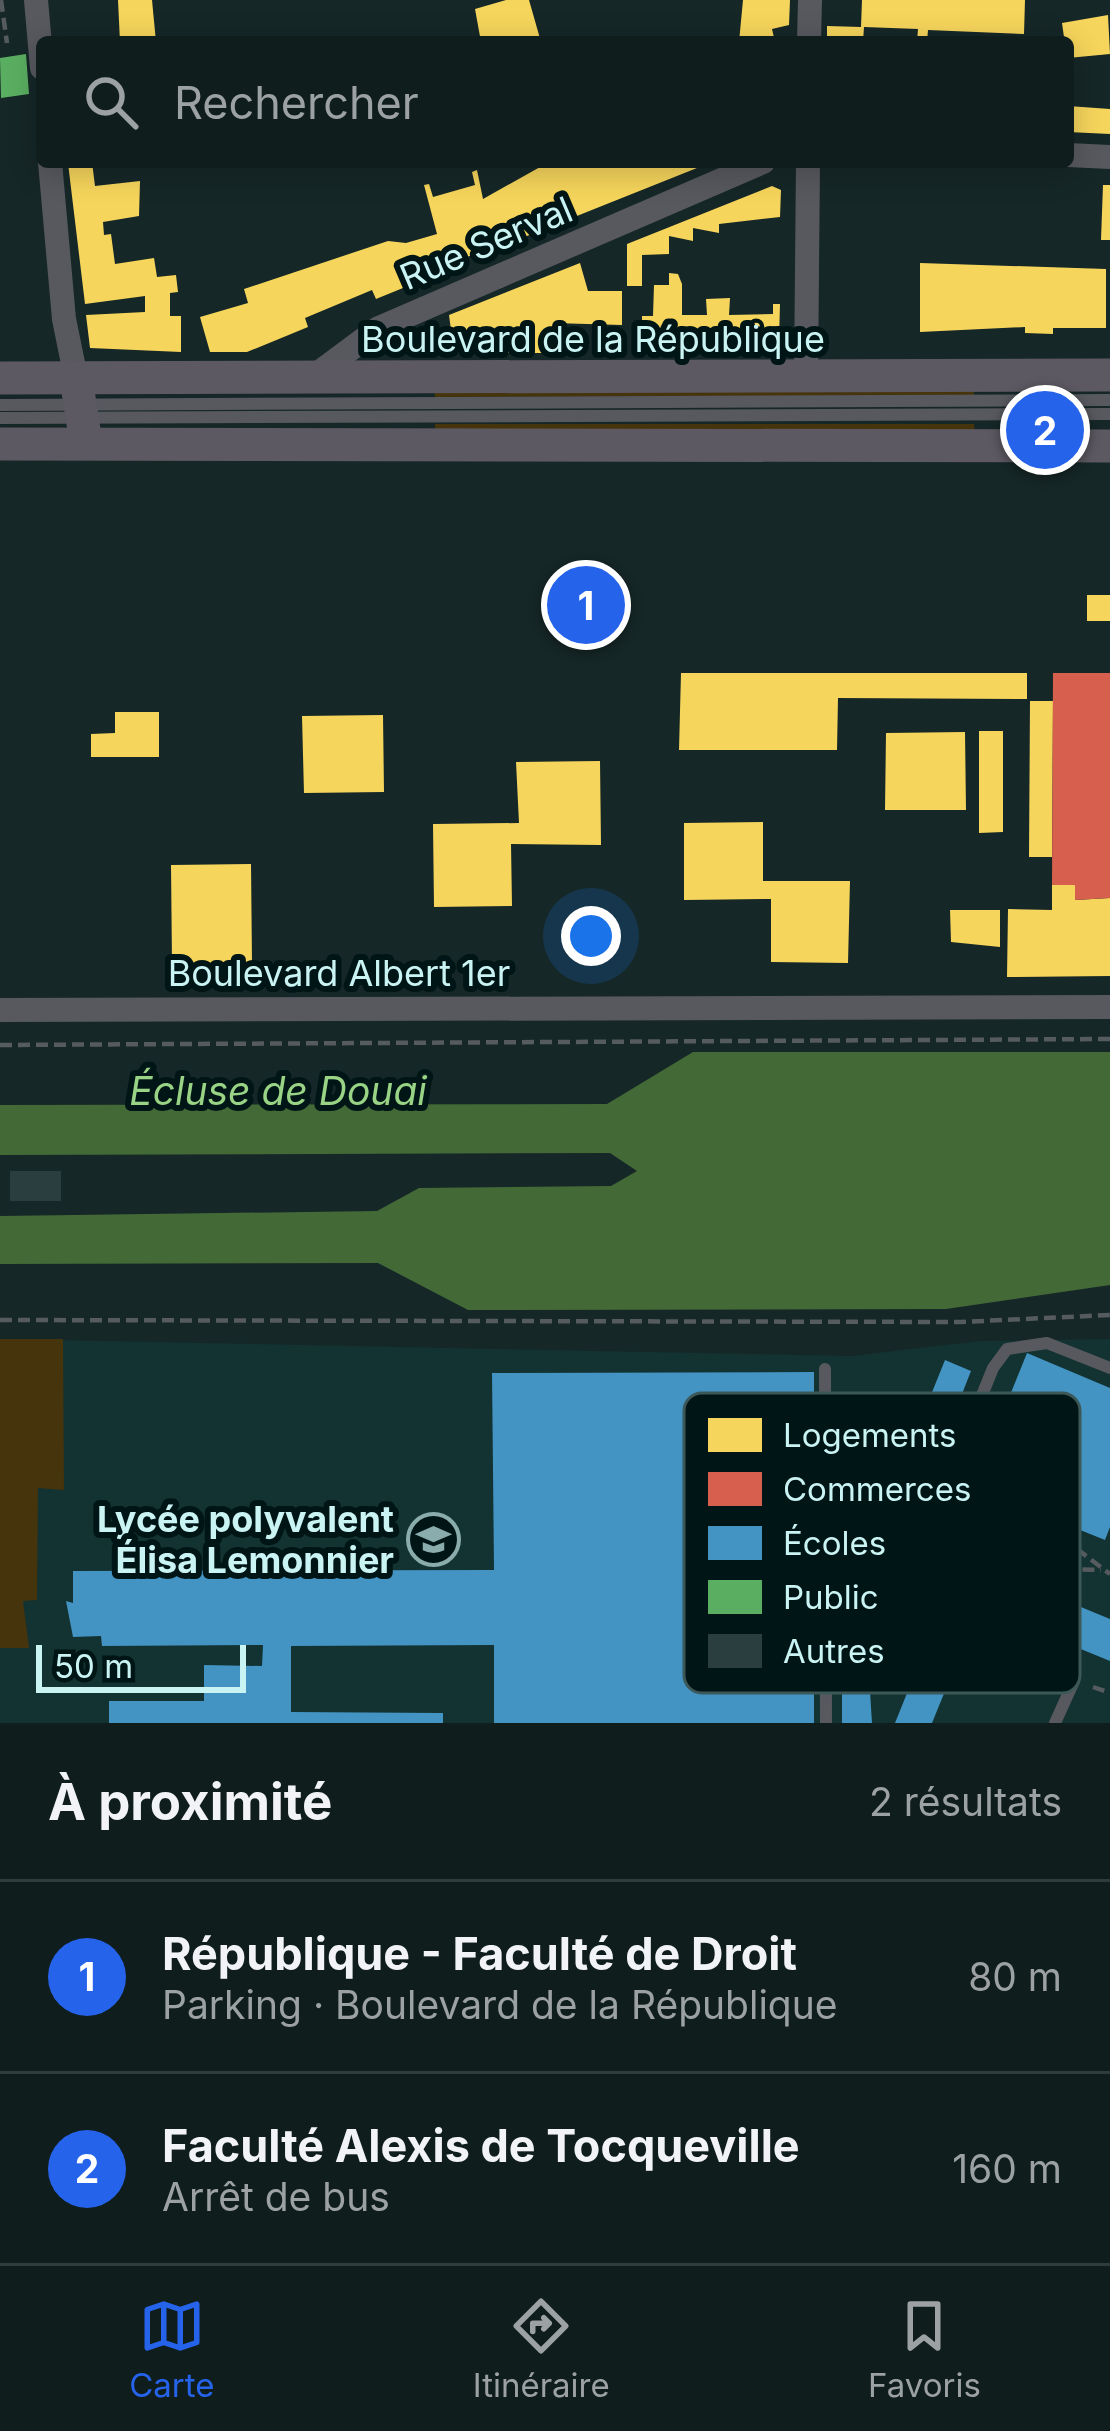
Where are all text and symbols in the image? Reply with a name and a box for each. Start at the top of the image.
search box [36,36,1074,168]
icon: search [78,69,144,135]
text: Rechercher [174,75,419,130]
street label: Rue Serval [393,187,579,299]
street label: Boulevard de la République [361,317,825,361]
pin: 2 [1006,385,1084,475]
pin: 1 [547,560,625,650]
your location [561,906,621,966]
street label: Boulevard Albert 1er [168,951,510,995]
water label: Écluse de Douai [129,1067,428,1114]
legend [684,1393,1080,1693]
text: Logements [783,1415,956,1455]
text: Commerces [783,1469,971,1509]
place label: Lycée polyvalent Élisa Lemonnier [97,1497,394,1582]
school or university icon: Lycée polyvalent Élisa Lemonnier [405,1512,461,1568]
text: Écoles [783,1523,886,1563]
text: Public [783,1577,879,1617]
text: Autres [783,1631,885,1671]
scale bar [36,1639,246,1692]
text: 50 m [54,1646,133,1686]
text: À proximité [48,1771,332,1832]
text: 2 résultats [869,1778,1062,1825]
text: République - Faculté de Droit [162,1926,797,1981]
text: 1 [79,1953,95,2000]
text: 80 m [968,1953,1062,2000]
text: Parking · Boulevard de la République [162,1981,838,2028]
text: Faculté Alexis de Tocqueville [162,2118,800,2173]
text: 2 [75,2145,99,2192]
text: 160 m [952,2145,1062,2192]
text: Arrêt de bus [162,2173,390,2220]
tab: Carte [129,2293,214,2405]
tab: Itinéraire [473,2293,610,2405]
tab: Favoris [868,2293,981,2405]

